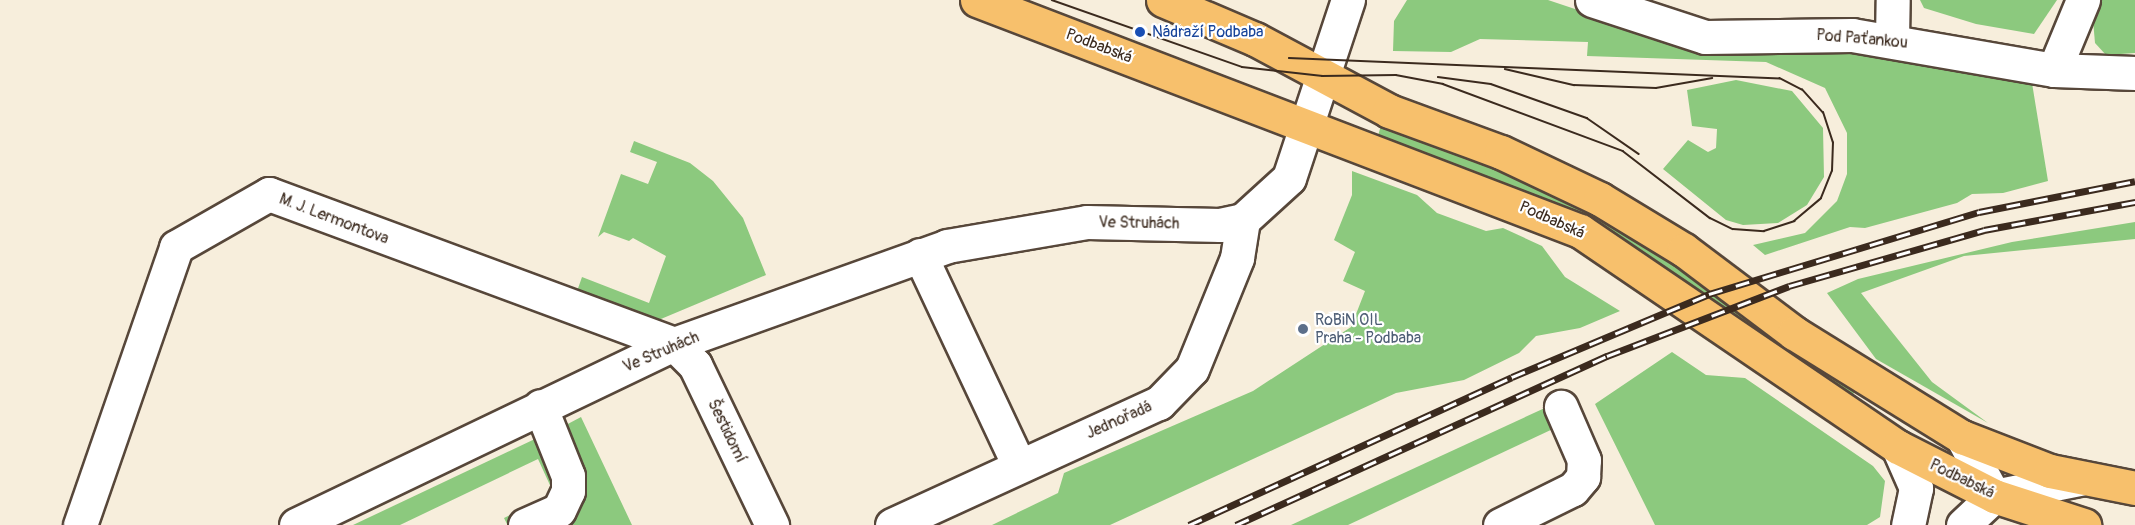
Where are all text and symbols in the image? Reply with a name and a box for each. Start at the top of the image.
place label: Nádraží Podbaba [1152,22,1263,42]
street label: Podbabská [1063,25,1135,67]
marker: Nádraží Podbaba [1133,25,1147,39]
street label: Pod Paťankou [1815,25,1909,53]
street label: M. J. Lermontova [277,189,391,249]
street label: Podbabská [1516,197,1588,243]
street label: Ve Struhách [1098,213,1180,233]
place label: RoBiN OIL Praha - Podbaba [1315,310,1421,348]
marker: RoBiN OIL Praha - Podbaba [1296,322,1310,336]
street label: Ve Struhách [620,327,702,377]
street label: Šestidomí [703,396,751,466]
street label: Jednořadá [1083,397,1155,443]
street label: Podbabská [1926,455,1998,503]

